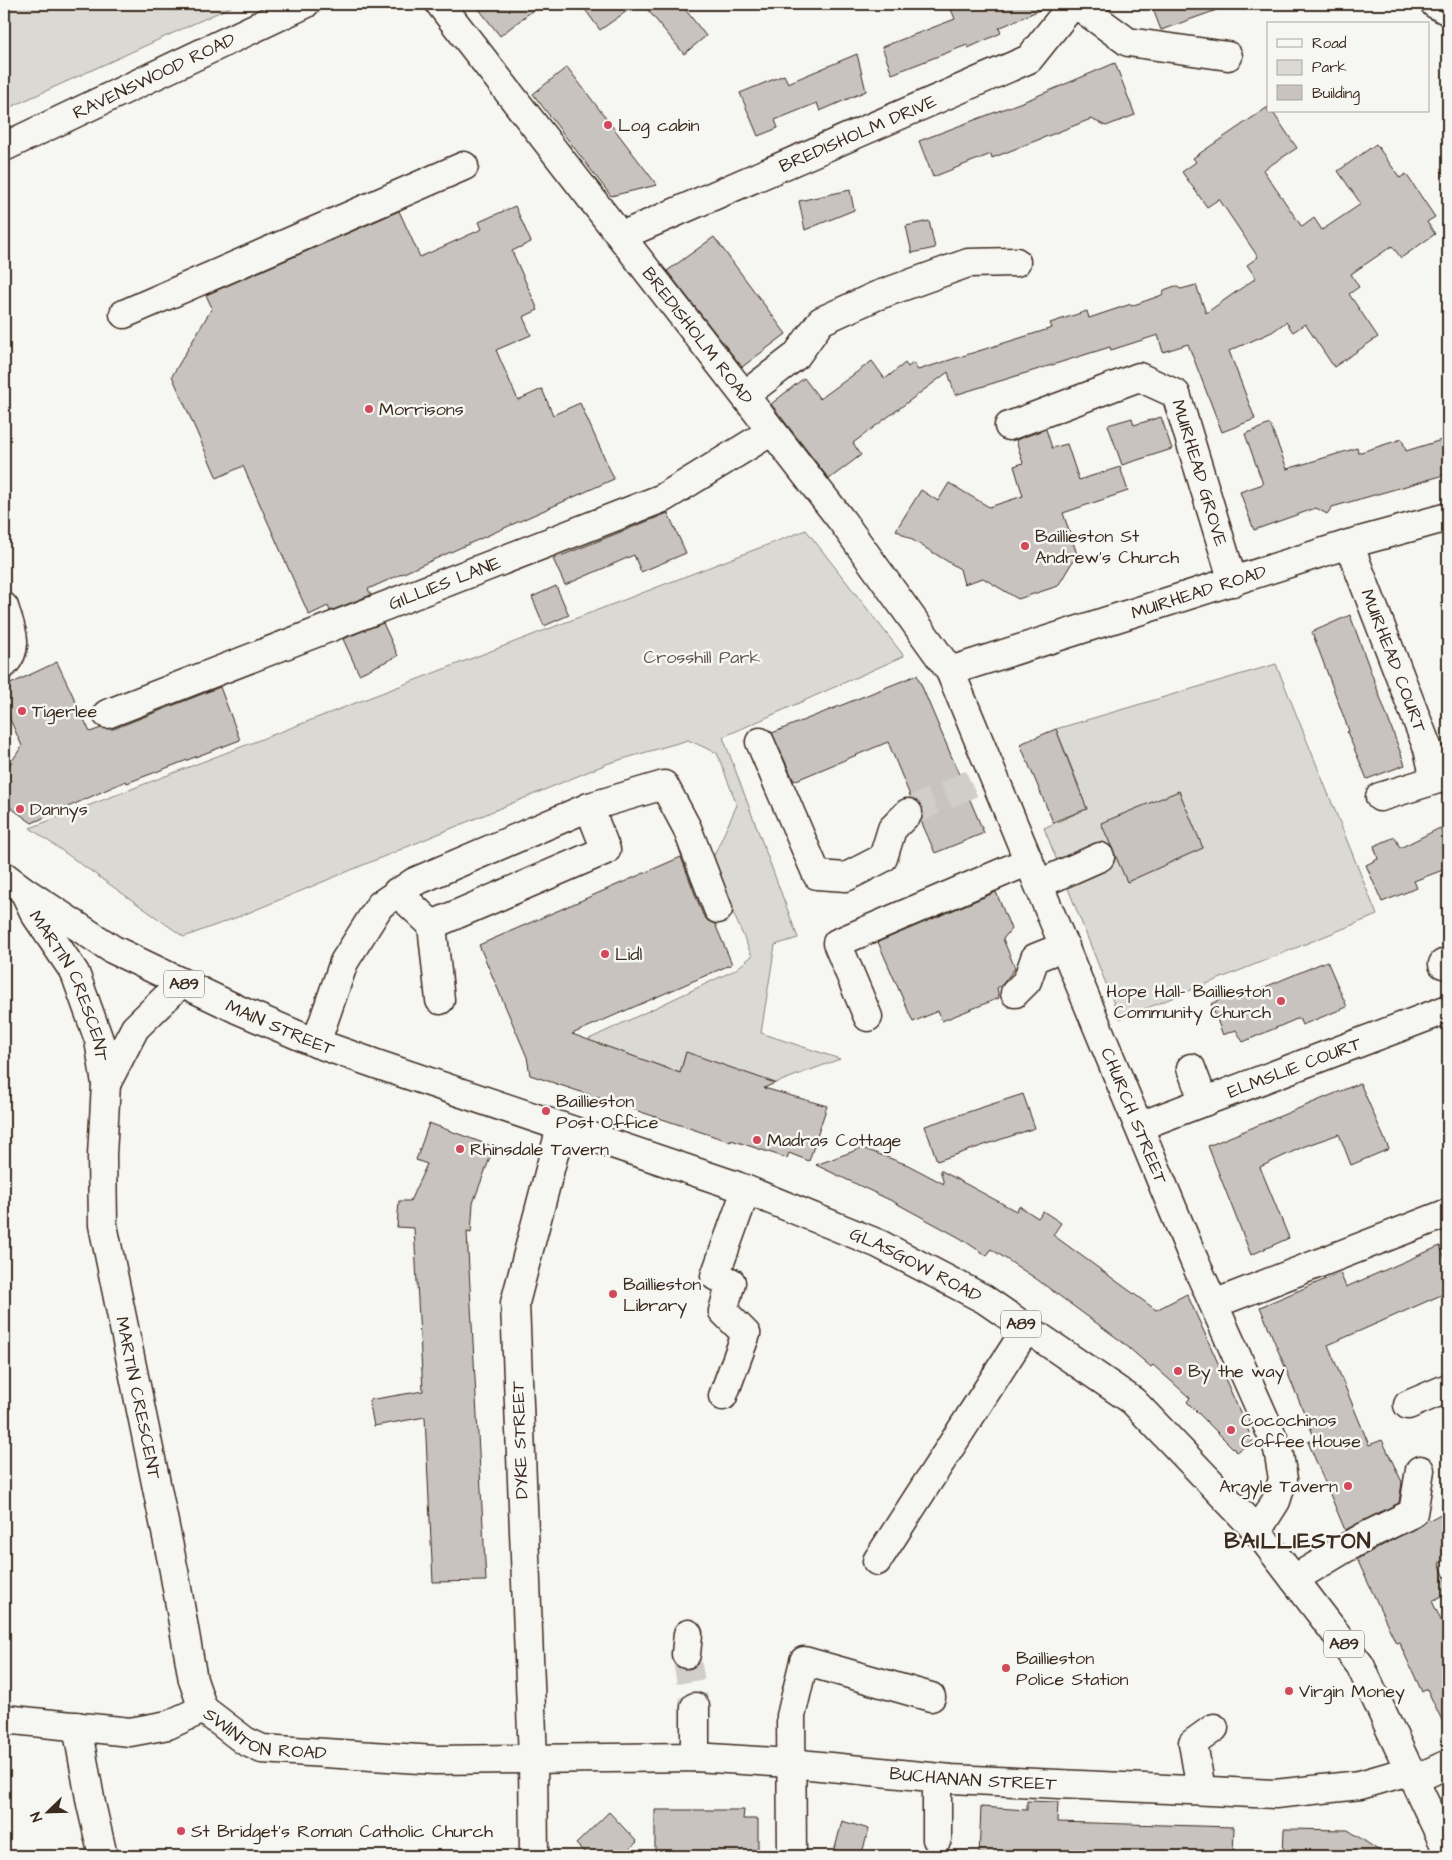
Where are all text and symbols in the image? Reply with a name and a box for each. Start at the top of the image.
legend [1267,22,1430,112]
street label: RAVENSWOOD ROAD [69,26,240,125]
text: Road [1312,33,1347,54]
text: Park [1312,57,1347,78]
text: Building [1312,83,1360,105]
street label: BREDISHOLM DRIVE [775,88,941,178]
place label: Log cabin [618,113,699,139]
marker: Log cabin [602,119,614,131]
street label: BREDISHOLM ROAD [636,262,759,410]
place label: Morrisons [379,397,464,422]
street label: MUIRHEAD GROVE [1166,397,1234,549]
marker: Morrisons [363,403,375,415]
place label: Baillieston St Andrew's Church [1035,524,1179,570]
marker: Baillieston St Andrew's Church [1019,540,1031,552]
street label: GILLIES LANE [385,550,504,616]
street label: MUIRHEAD ROAD [1128,558,1270,625]
street label: MUIRHEAD COURT [1355,585,1433,737]
park label: Crosshill Park [644,645,761,670]
place label: Tigerlee [32,699,97,725]
marker: Tigerlee [16,705,28,717]
place label: Dannys [30,797,88,823]
marker: Dannys [14,803,26,815]
street label: MARTIN CRESCENT [23,905,115,1063]
place label: Lidl [615,942,642,967]
marker: Lidl [599,948,611,960]
road number: A89 [164,971,204,998]
place label: Hope Hall- Baillieston Community Church [1106,979,1271,1026]
street label: MAIN STREET [222,993,339,1061]
marker: Hope Hall- Baillieston Community Church [1275,995,1287,1007]
street label: ELMSLIE COURT [1224,1030,1366,1104]
street label: CHURCH STREET [1095,1044,1174,1188]
place label: Baillieston Post Office [556,1089,659,1135]
marker: Baillieston Post Office [540,1105,552,1117]
place label: Madras Cottage [767,1128,901,1154]
marker: Madras Cottage [751,1134,763,1146]
place label: Rhinsdale Tavern [470,1137,609,1162]
marker: Rhinsdale Tavern [454,1143,466,1155]
street label: GLASGOW ROAD [846,1221,986,1308]
place label: Baillieston Library [623,1272,701,1319]
marker: Baillieston Library [607,1288,619,1300]
road number: A89 [1001,1310,1041,1338]
street label: MARTIN CRESCENT [110,1314,167,1482]
place label: By the way [1188,1359,1285,1385]
marker: By the way [1172,1365,1184,1377]
street label: DYKE STREET [505,1380,535,1499]
place label: Cocochinos Coffee House [1241,1408,1361,1454]
marker: Cocochinos Coffee House [1225,1424,1237,1436]
place label: Argyle Tavern [1219,1474,1338,1500]
marker: Argyle Tavern [1342,1480,1354,1492]
district label: BAILLIESTON [1224,1526,1372,1557]
road number: A89 [1324,1630,1364,1658]
place label: Baillieston Police Station [1016,1646,1129,1692]
marker: Baillieston Police Station [1000,1662,1012,1674]
place label: Virgin Money [1299,1679,1405,1705]
marker: Virgin Money [1283,1685,1295,1697]
street label: SWINTON ROAD [198,1701,328,1766]
street label: BUCHANAN STREET [888,1760,1058,1796]
north arrow [22,1788,72,1838]
text: N [26,1809,48,1825]
place label: St Bridget's Roman Catholic Church [191,1819,493,1845]
marker: St Bridget's Roman Catholic Church [175,1825,187,1837]

